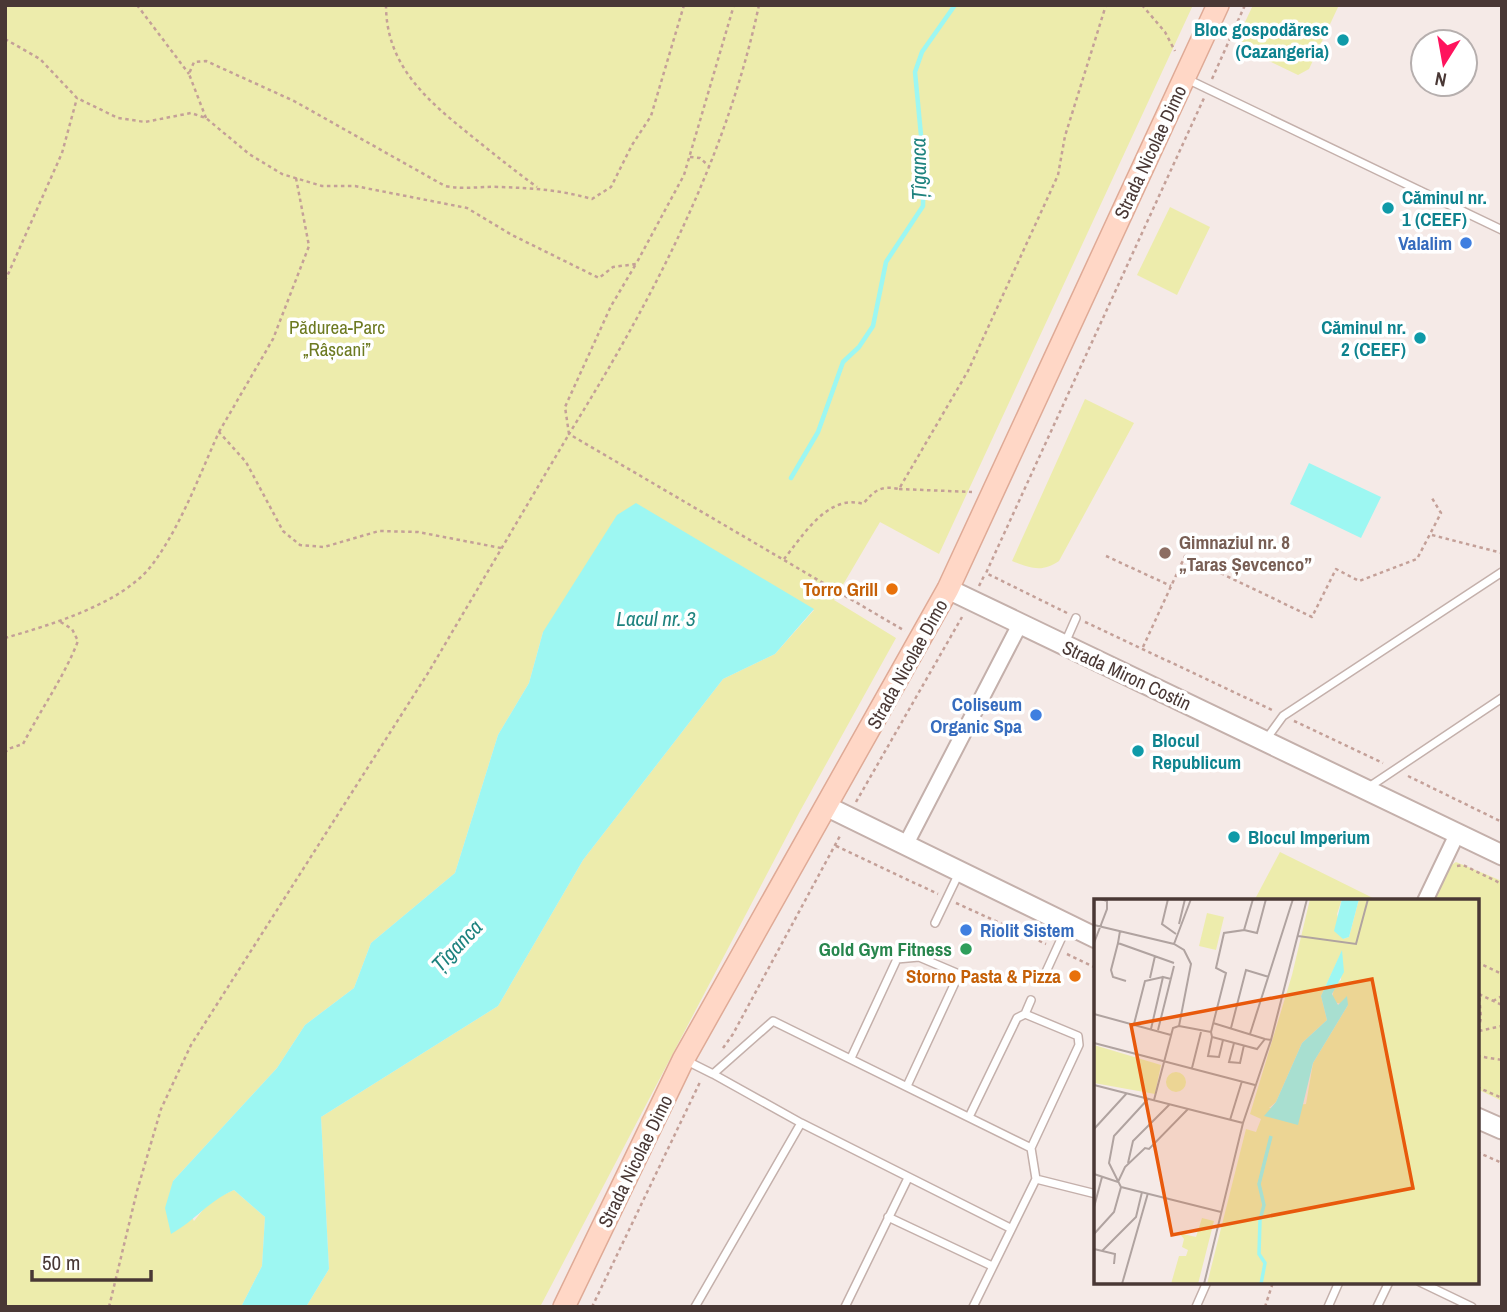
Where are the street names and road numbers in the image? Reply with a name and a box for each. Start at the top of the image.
street label: Strada Nicolae Dimo [1108,81,1192,223]
street label: Strada Nicolae Dimo [861,594,953,734]
street label: Strada Miron Costin [1058,634,1196,716]
street label: Strada Nicolae Dimo [592,1090,678,1232]

